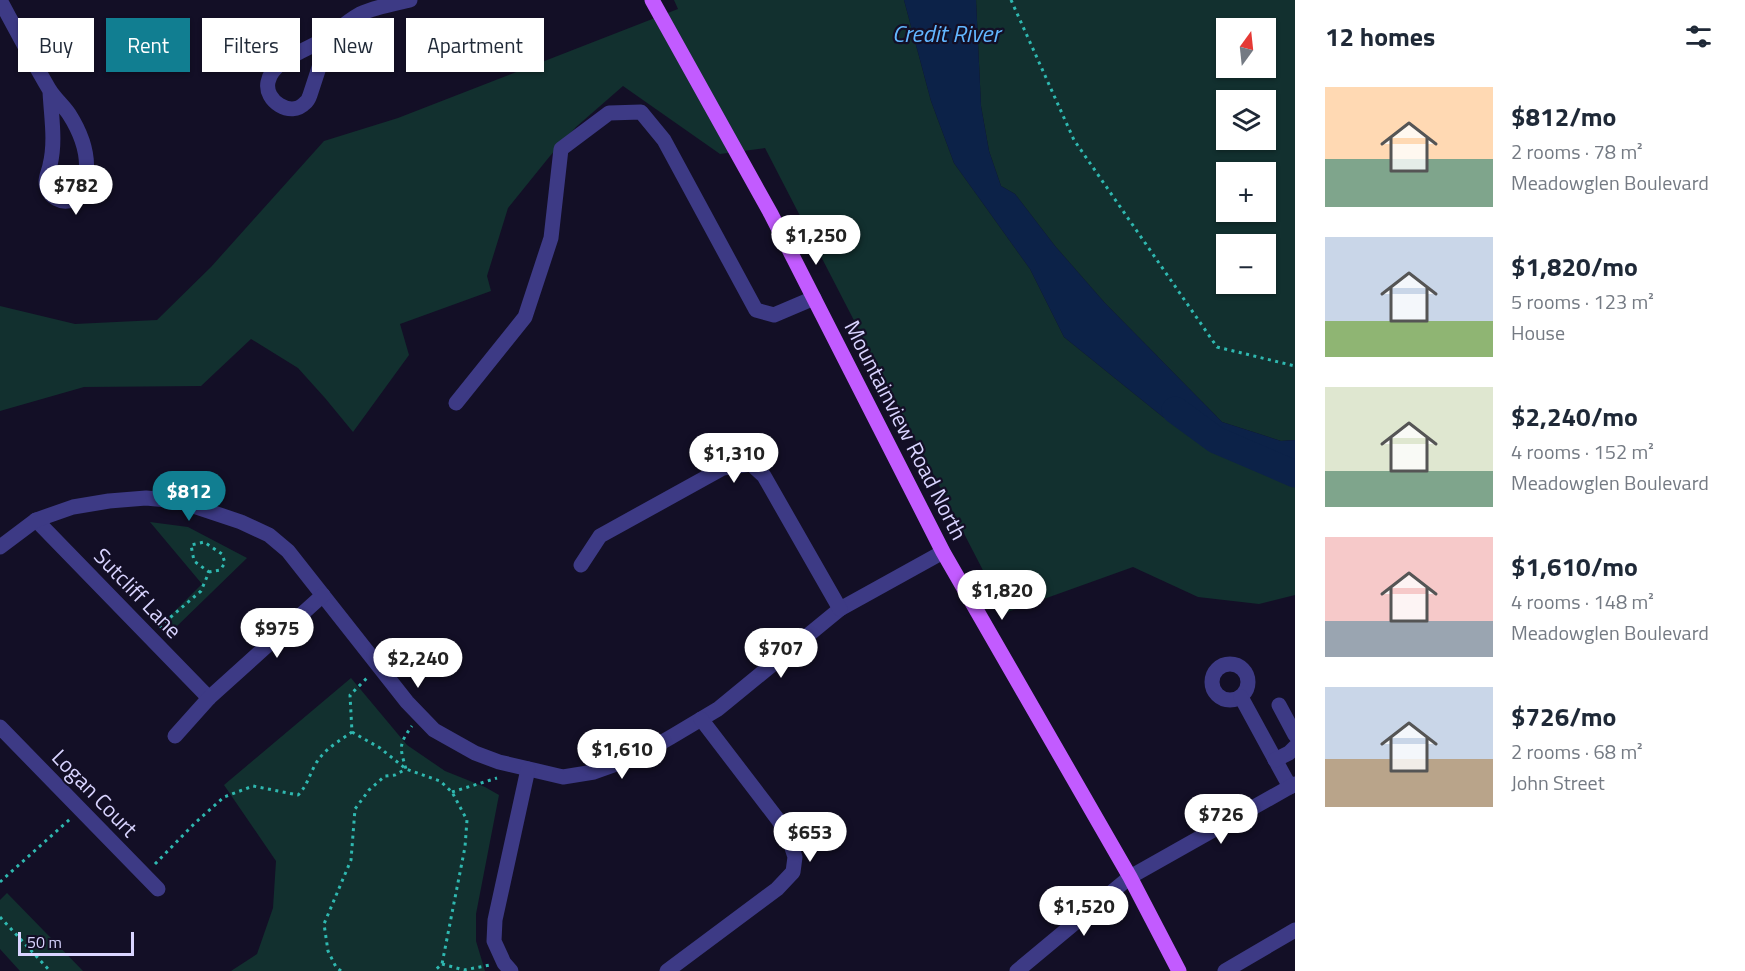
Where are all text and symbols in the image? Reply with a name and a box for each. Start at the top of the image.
water label: Credit River [892,15,1003,51]
text: 12 homes [1325,17,1435,56]
chip: Buy [18,18,94,72]
chip: Rent [106,18,190,72]
chip: Filters [202,18,300,72]
chip: New [312,18,394,72]
chip: Apartment [406,18,544,72]
north arrow [1216,18,1276,78]
map controls [1216,18,1276,294]
icon: filters [1682,20,1715,53]
button: layers [1216,90,1276,150]
text: $812/mo [1511,97,1616,136]
icon: home [1373,111,1445,183]
text: 2 rooms · 78 m² [1511,136,1643,167]
button: + [1216,162,1276,222]
pin: $782 [40,165,112,216]
text: Meadowglen Boulevard [1511,167,1709,198]
text: $782 [54,169,98,200]
pin: $1,250 [767,215,865,266]
text: $1,250 [785,219,847,250]
button: − [1216,234,1276,294]
text: $1,820/mo [1511,247,1638,286]
icon: home [1373,261,1445,333]
text: 5 rooms · 123 m² [1511,286,1654,317]
street label: Mountainview Road North [836,314,976,546]
text: House [1511,317,1565,348]
text: $2,240/mo [1511,397,1638,436]
icon: home [1373,411,1445,483]
pin: $1,310 [685,433,783,484]
text: 4 rooms · 152 m² [1511,436,1654,467]
text: $1,310 [703,437,765,468]
text: Meadowglen Boulevard [1511,467,1709,498]
pin: $812 [153,471,225,522]
text: $812 [167,475,211,506]
street label: Sutcliff Lane [86,540,190,646]
text: $1,610/mo [1511,547,1638,586]
icon: home [1373,561,1445,633]
pin: $1,820 [953,570,1051,621]
text: $1,820 [971,574,1033,605]
text: 4 rooms · 148 m² [1511,586,1654,617]
pin: $975 [241,608,313,659]
text: $975 [255,612,299,643]
text: Meadowglen Boulevard [1511,617,1709,648]
pin: $707 [745,628,817,679]
text: $707 [759,632,803,663]
pin: $2,240 [369,638,467,689]
text: $2,240 [387,642,449,673]
text: $726/mo [1511,697,1616,736]
icon: home [1373,711,1445,783]
pin: $1,610 [573,729,671,780]
text: $1,610 [591,733,653,764]
text: 2 rooms · 68 m² [1511,736,1643,767]
street label: Logan Court [44,741,146,845]
text: John Street [1511,767,1605,798]
pin: $726 [1185,794,1257,845]
text: $726 [1199,798,1243,829]
pin: $653 [774,812,846,863]
text: $653 [788,816,832,847]
pin: $1,520 [1035,886,1133,937]
text: $1,520 [1053,890,1115,921]
scale bar [18,929,134,956]
text: 50 m [27,930,62,954]

